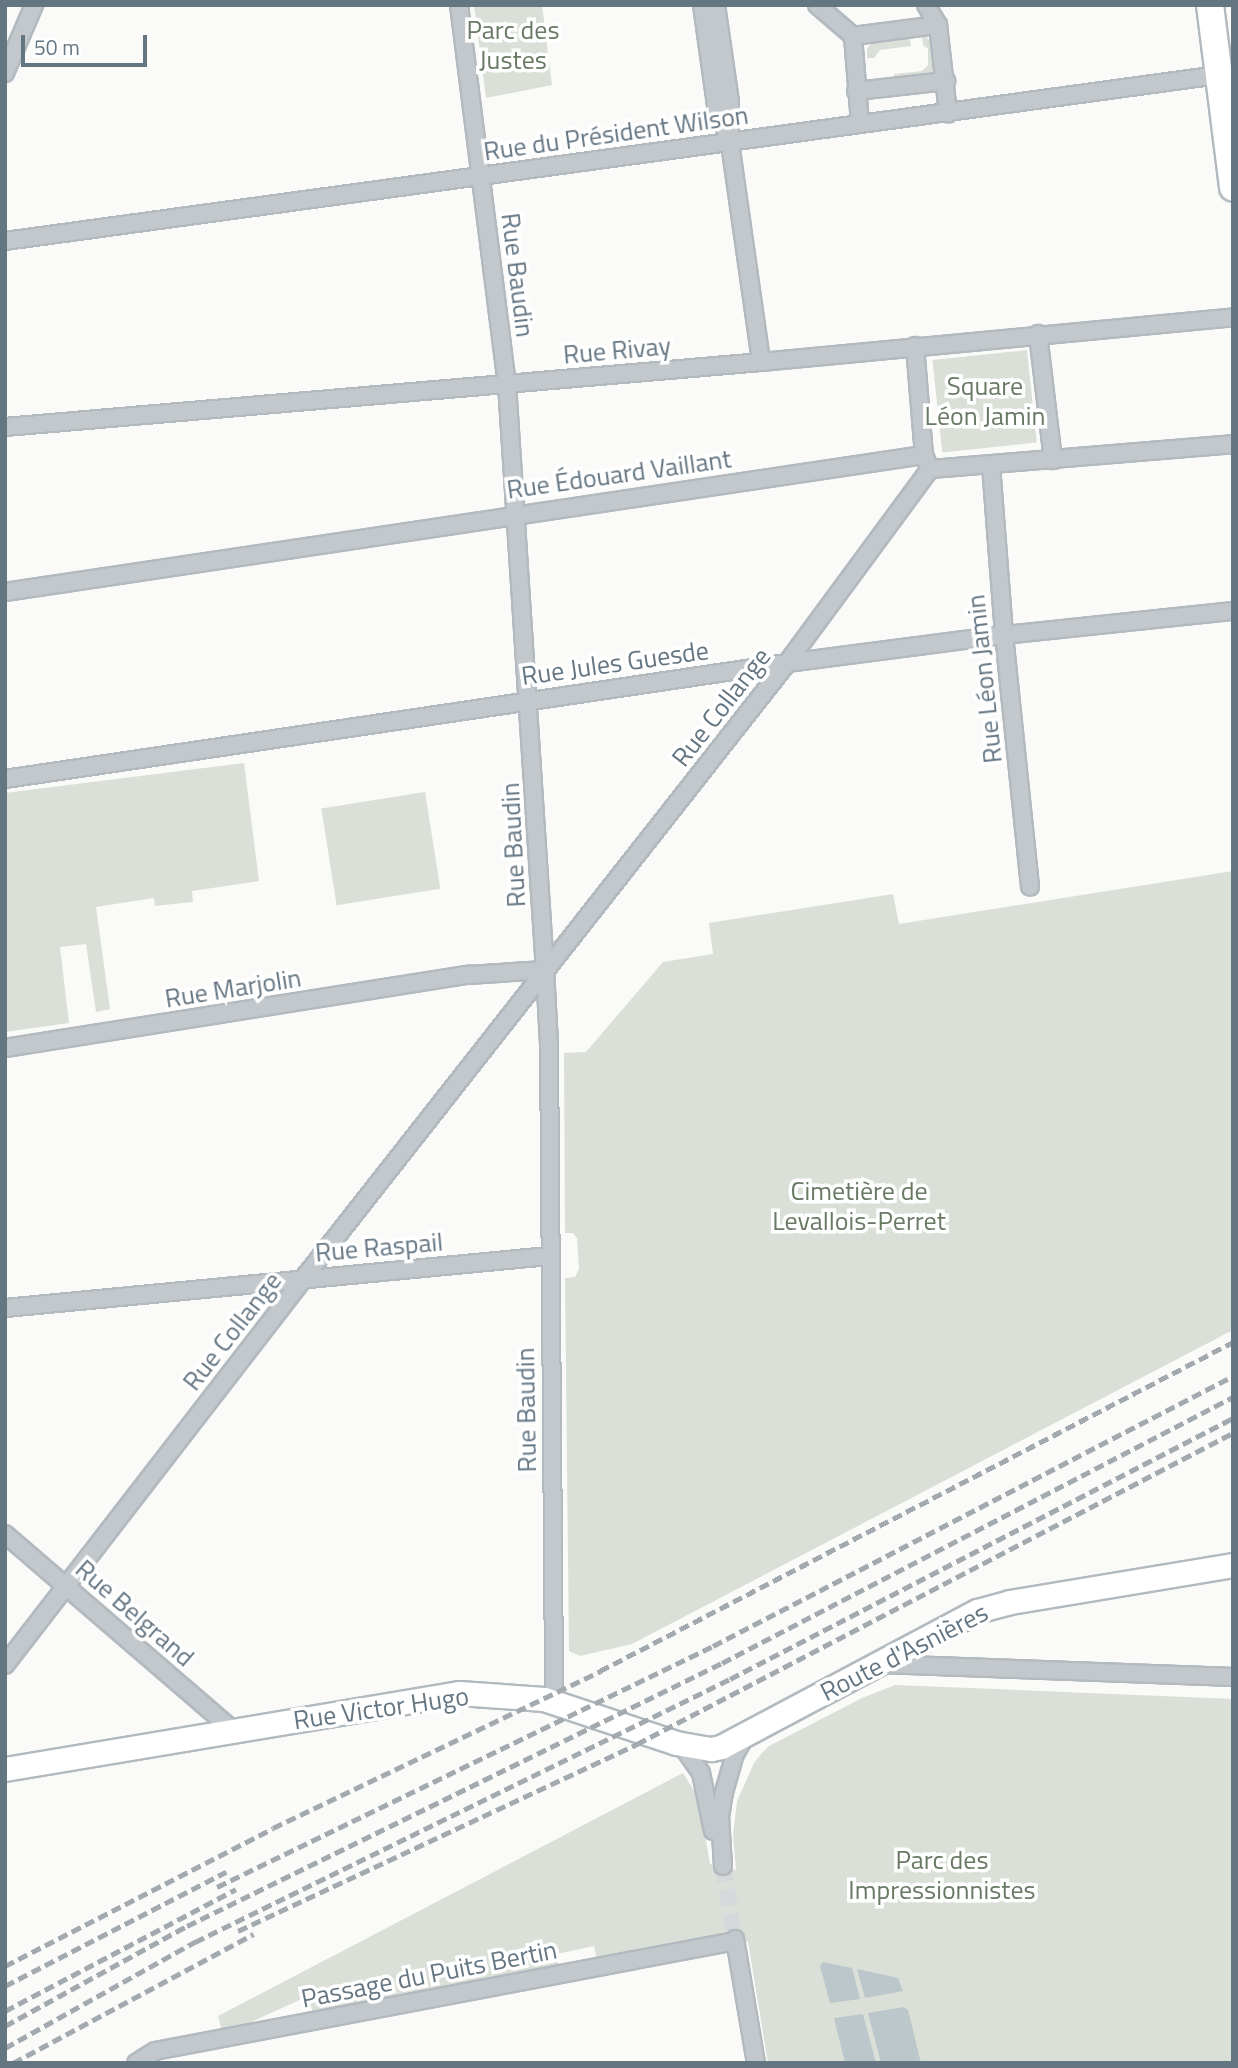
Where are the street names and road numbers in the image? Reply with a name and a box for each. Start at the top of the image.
street label: Rue du Président Wilson [482,99,750,167]
street label: Rue Baudin [495,211,541,339]
street label: Rue Rivay [562,330,672,370]
street label: Rue Édouard Vaillant [505,443,733,505]
street label: Rue Léon Jamin [960,593,1008,765]
street label: Rue Jules Guesde [519,634,711,692]
street label: Rue Collange [665,642,777,772]
street label: Rue Baudin [494,782,532,908]
street label: Rue Marjolin [163,962,303,1014]
street label: Rue Raspail [314,1226,444,1268]
street label: Rue Collange [176,1266,288,1396]
street label: Rue Baudin [509,1347,543,1473]
street label: Rue Belgrand [69,1553,201,1673]
street label: Route d'Asnières [815,1596,993,1708]
street label: Rue Victor Hugo [291,1680,471,1736]
street label: Passage du Puits Bertin [299,1934,559,2014]

